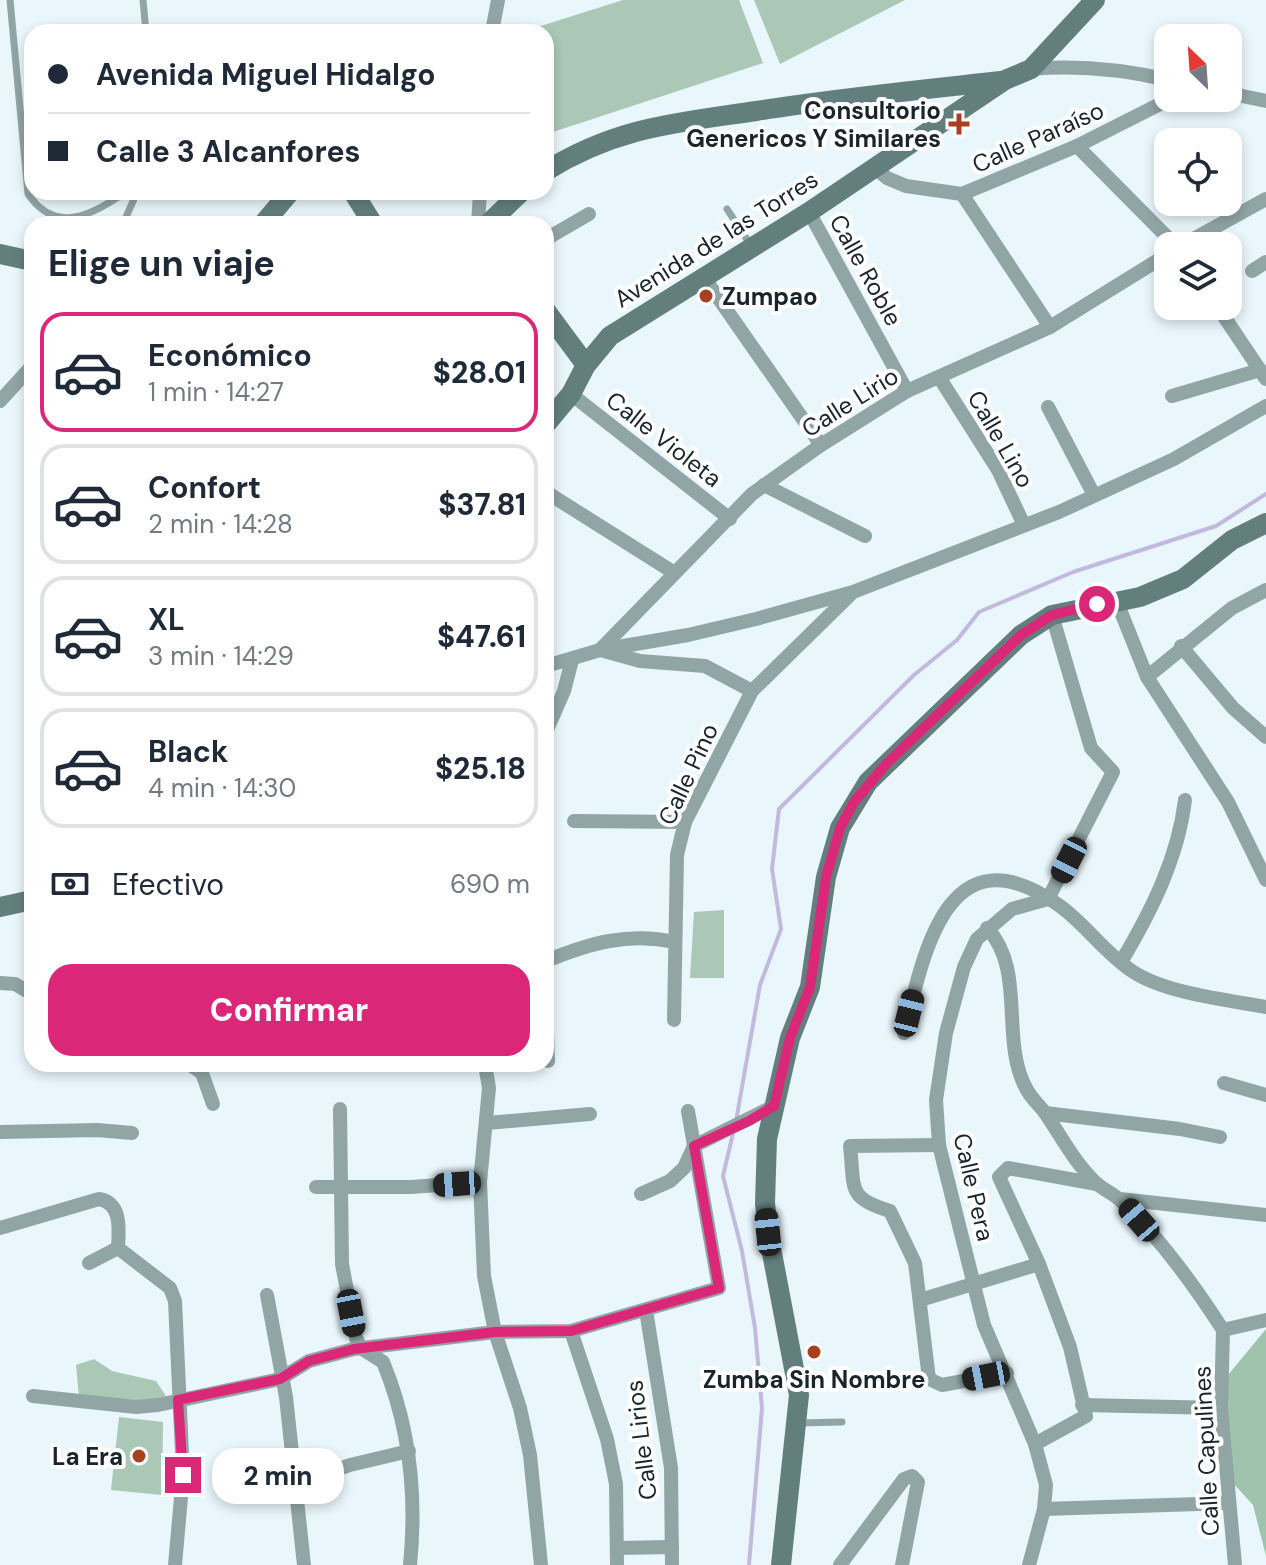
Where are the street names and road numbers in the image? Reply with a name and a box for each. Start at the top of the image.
street label: Calle Paraíso [967,94,1109,180]
street label: Avenida de las Torres [608,164,824,314]
street label: Calle Roble [823,209,909,331]
street label: Calle Lirio [796,360,904,444]
street label: Calle Violeta [600,384,728,494]
street label: Calle Lino [961,385,1041,493]
street label: Calle Pino [651,718,725,830]
street label: Calle Pera [947,1130,1001,1244]
street label: Calle Capulines [1186,1365,1226,1537]
street label: Calle Lirios [618,1378,664,1502]

